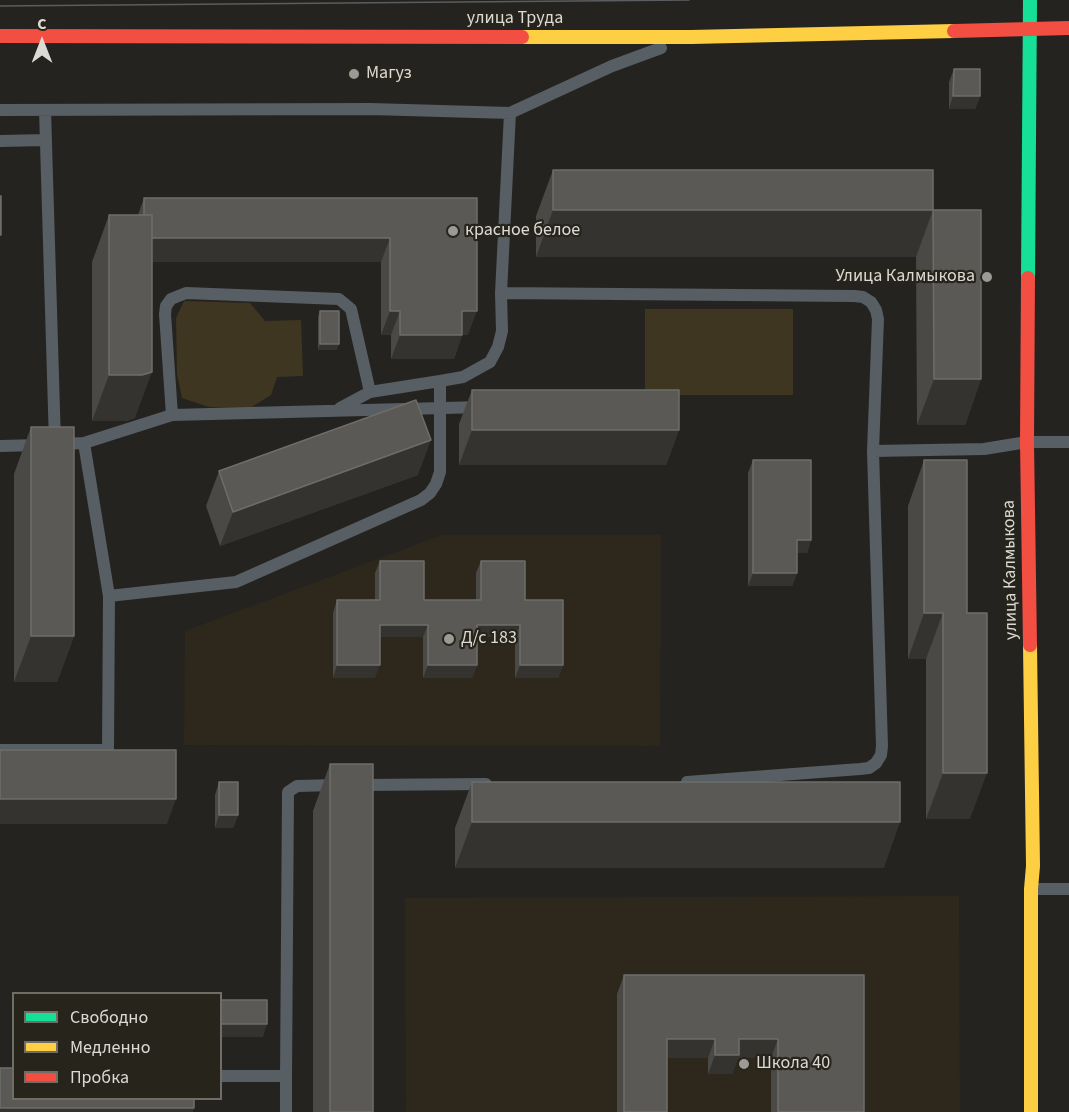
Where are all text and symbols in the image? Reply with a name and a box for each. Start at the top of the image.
street label: улица Труда [467,8,563,30]
north arrow [12,12,72,72]
text: С [37,13,47,35]
place label: Магуз [366,63,412,85]
marker: Магуз [347,67,361,81]
place label: красное белое [465,220,580,242]
marker: красное белое [446,224,460,238]
place label: Улица Калмыкова [836,266,975,288]
marker: Улица Калмыкова [980,270,994,284]
street label: улица Калмыкова [999,500,1023,640]
place label: Д/с 183 [461,628,517,650]
marker: Д/с 183 [442,632,456,646]
legend [12,992,222,1100]
text: Свободно [70,1005,148,1030]
text: Медленно [70,1035,150,1060]
place label: Школа 40 [756,1053,830,1075]
marker: Школа 40 [737,1057,751,1071]
text: Пробка [70,1065,129,1090]

